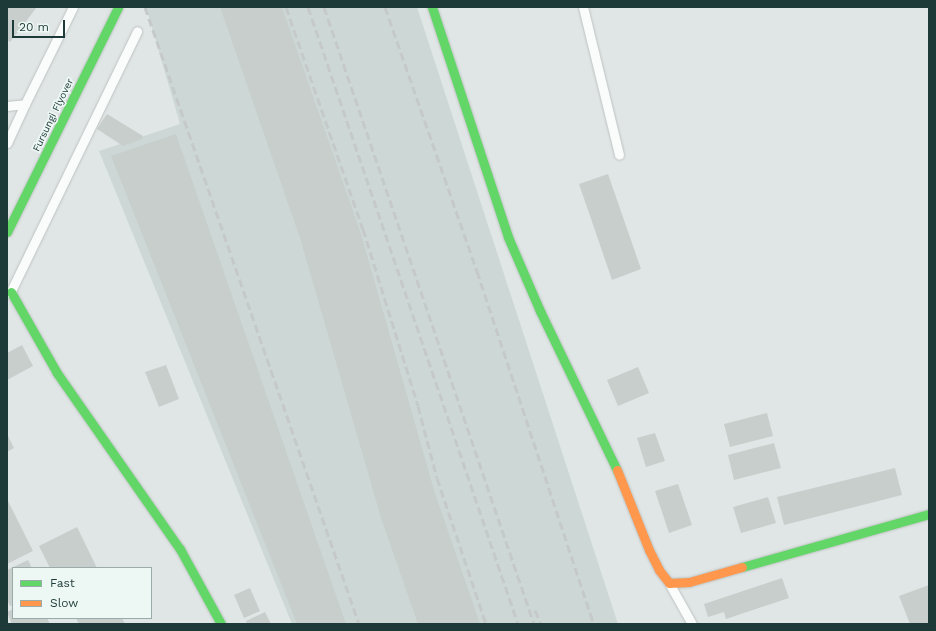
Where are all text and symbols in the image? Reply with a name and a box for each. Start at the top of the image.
scale bar [14,12,67,38]
text: 20 m [19,20,49,34]
street label: Fursungi Flyover [30,76,76,154]
legend [12,567,152,619]
text: Fast [50,576,75,590]
text: Slow [50,596,78,610]

